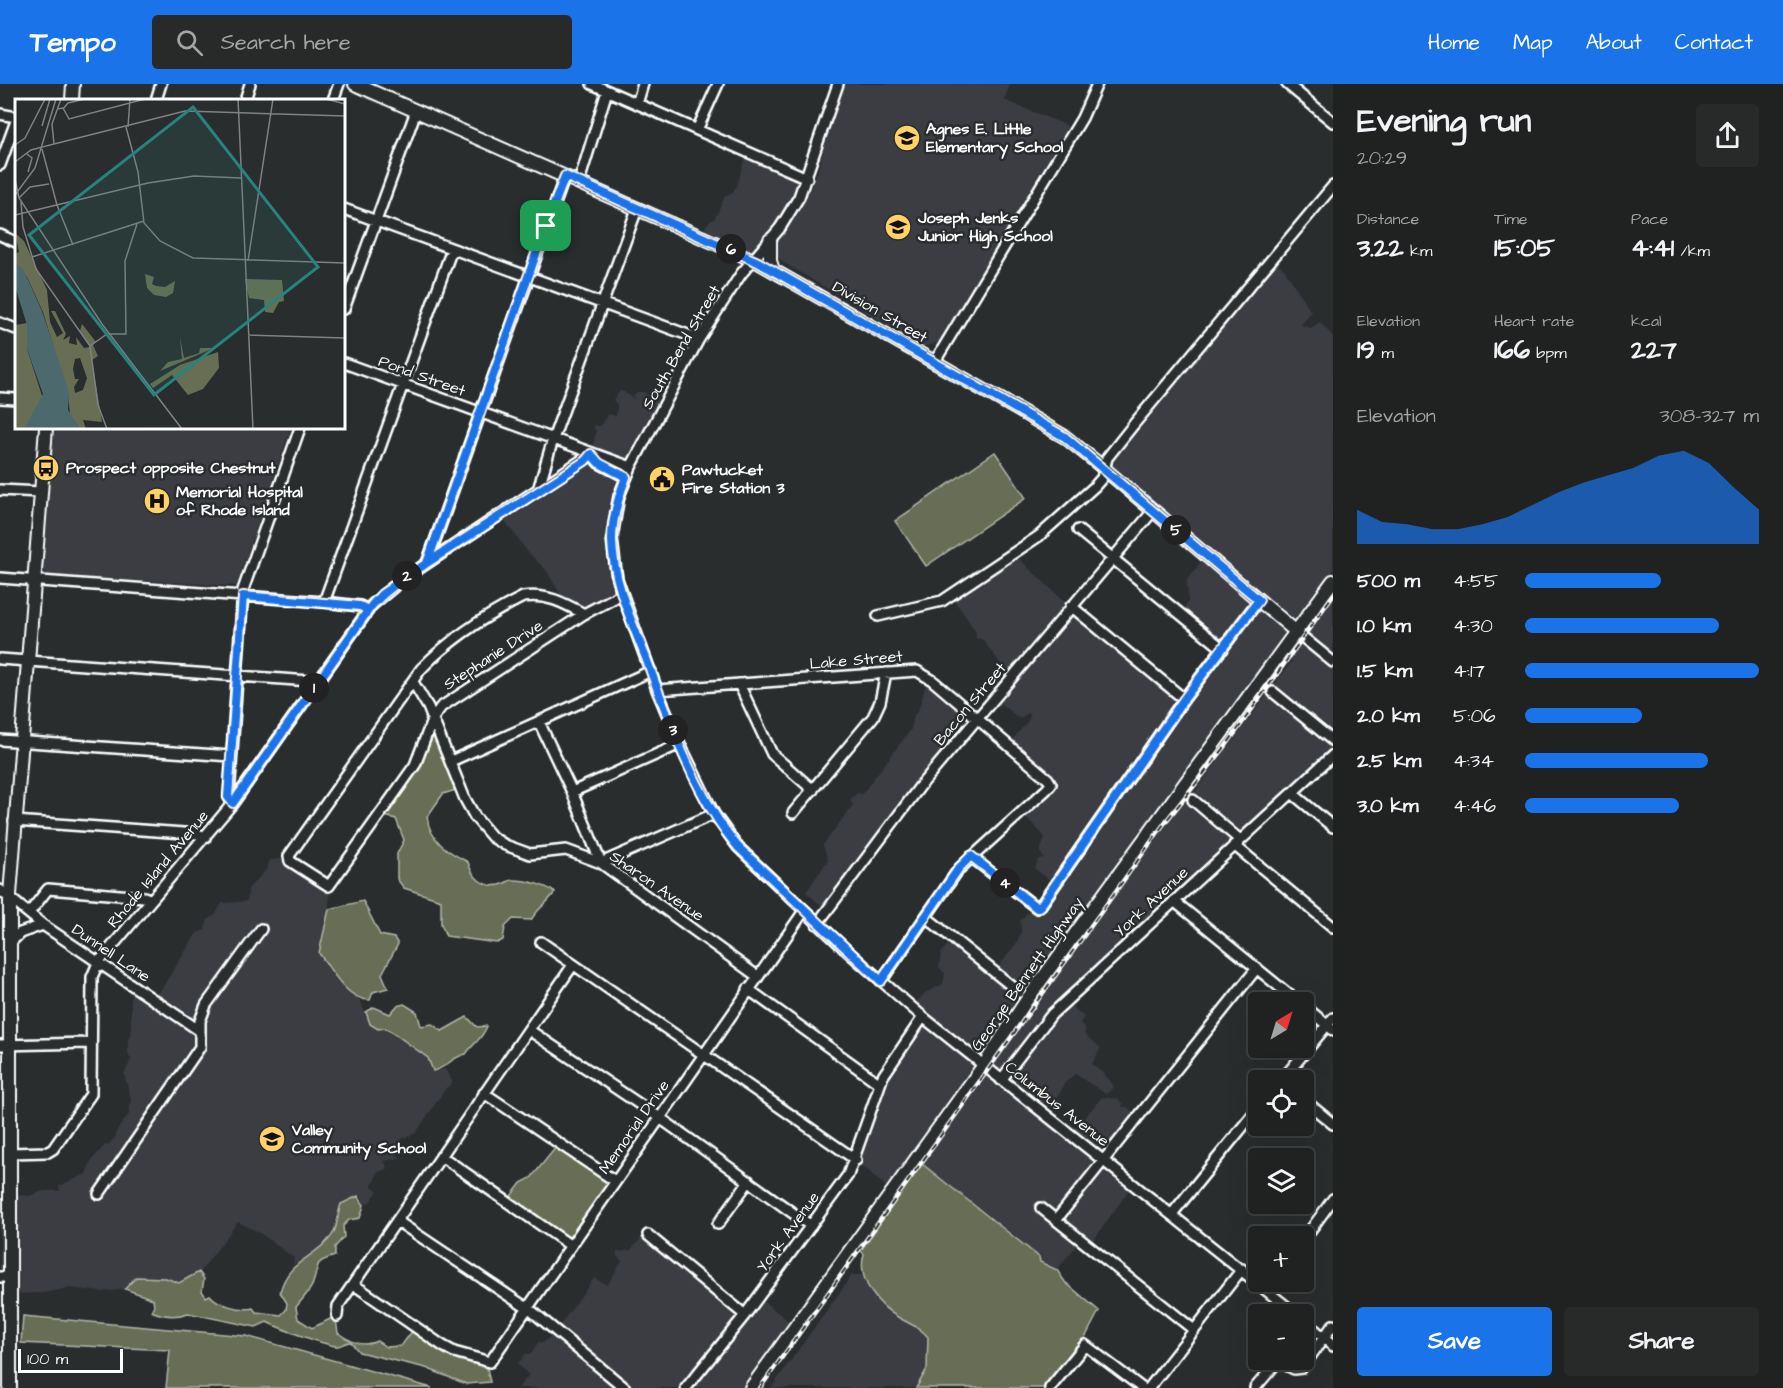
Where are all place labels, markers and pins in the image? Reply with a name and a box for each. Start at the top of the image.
place label: Agnes E. Little Elementary School [926,118,1064,159]
school or university icon: Agnes E. Little Elementary School [892,123,922,153]
pin [520,200,571,251]
place label: Joseph Jenks Junior High School [917,207,1053,249]
school or university icon: Joseph Jenks Junior High School [883,212,913,242]
pin: 6 [716,234,746,264]
bus stop icon: Prospect opposite Chestnut [31,453,61,483]
place label: Prospect opposite Chestnut [66,457,276,479]
place label: Pawtucket Fire Station 3 [682,459,786,499]
public building icon: Pawtucket Fire Station 3 [647,464,677,494]
place label: Memorial Hospital of Rhode Island [176,481,303,521]
hospital icon: Memorial Hospital of Rhode Island [142,486,172,516]
pin: 5 [1161,515,1191,545]
pin: 2 [392,561,422,591]
pin: 1 [299,673,329,703]
pin: 3 [658,715,688,745]
pin: 4 [990,868,1020,898]
place label: Valley Community School [291,1119,427,1160]
school or university icon: Valley Community School [257,1124,287,1154]

